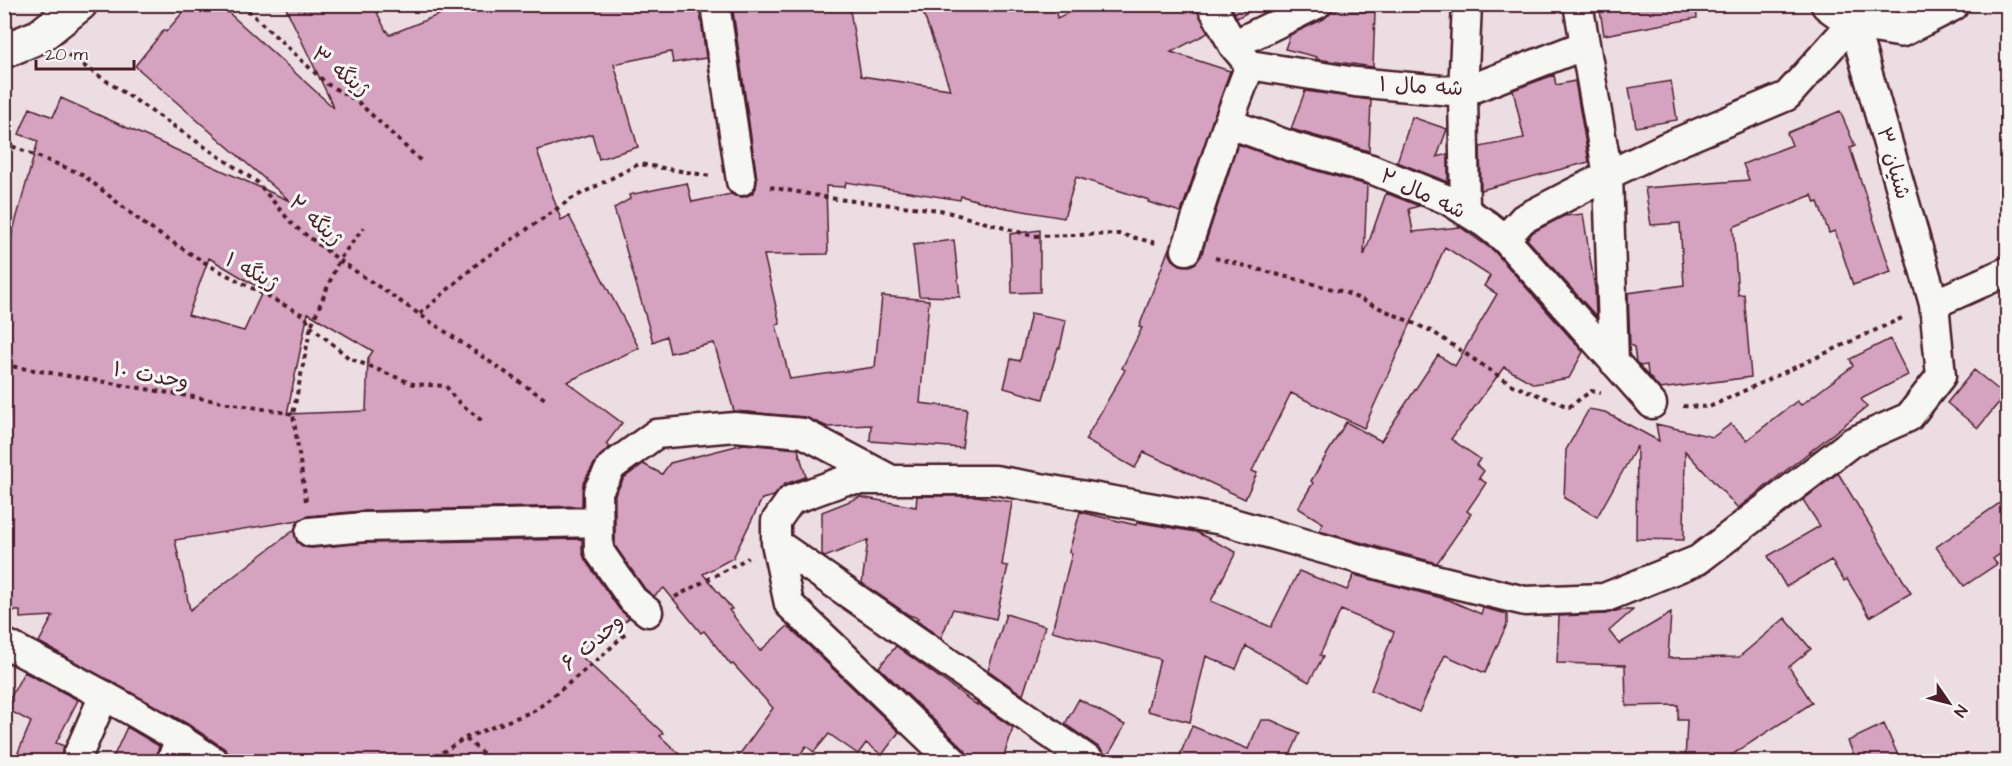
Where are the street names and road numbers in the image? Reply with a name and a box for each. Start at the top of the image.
street label: ژینگه ۳ [306,40,376,103]
street label: شه مال ۱ [1378,70,1464,103]
street label: شنیان ۳ [1869,124,1918,203]
street label: شه مال ۲ [1376,161,1470,226]
street label: ژینگه ۲ [282,188,349,252]
street label: ژینگه ۱ [220,245,284,298]
street label: وحدت ۱۰ [111,355,191,396]
street label: وحدت ۶ [555,607,630,678]

